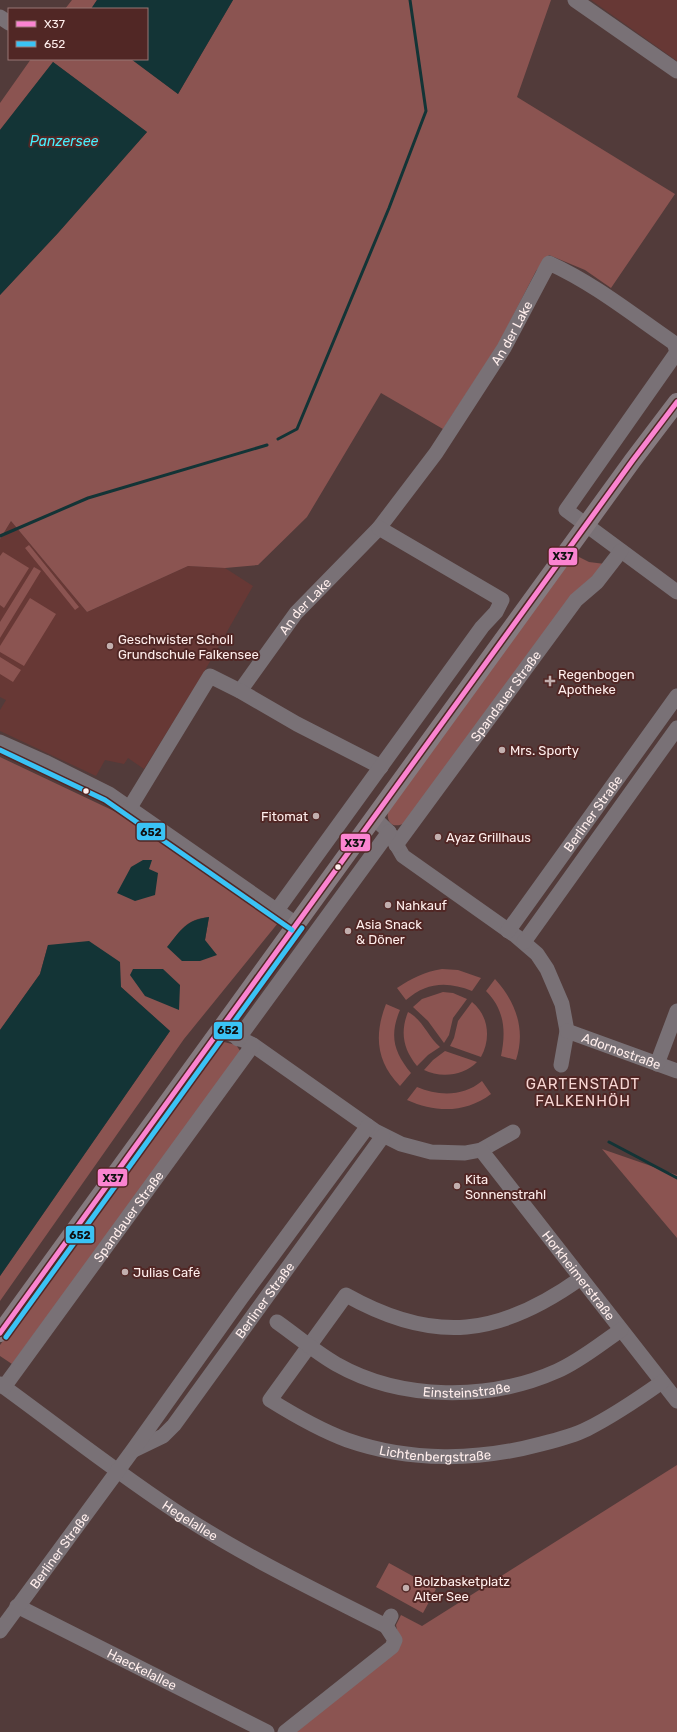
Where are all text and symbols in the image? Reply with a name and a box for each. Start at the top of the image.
legend [8,8,148,60]
text: X37 [44,17,65,31]
text: 652 [44,37,65,51]
water label: Panzersee [30,133,98,150]
street label: An der Lake [488,298,536,368]
line badge: X37 [548,547,578,566]
text: X37 [552,550,574,563]
street label: An der Lake [276,575,334,638]
place label: Geschwister Scholl Grundschule Falkensee [118,632,259,662]
marker: Geschwister Scholl Grundschule Falkensee [105,641,115,651]
street label: Spandauer Straße [468,648,544,745]
place label: Regenbogen Apotheke [558,667,635,697]
marker: Regenbogen Apotheke [545,676,555,686]
place label: Mrs. Sporty [510,743,579,758]
marker: Mrs. Sporty [497,745,507,755]
street label: Berliner Straße [561,772,626,855]
unlabelled marker [81,786,91,796]
place label: Fitomat [261,809,308,824]
marker: Fitomat [311,811,321,821]
line badge: 652 [136,822,166,841]
text: 652 [140,826,162,839]
place label: Ayaz Grillhaus [446,830,531,845]
marker: Ayaz Grillhaus [433,832,443,842]
line badge: X37 [340,833,371,852]
text: X37 [344,837,366,850]
unlabelled marker [333,862,343,872]
place label: Nahkauf [396,898,447,913]
marker: Nahkauf [383,900,393,910]
place label: Asia Snack & Döner [356,917,422,947]
marker: Asia Snack & Döner [343,926,353,936]
line badge: 652 [213,1021,243,1040]
text: 652 [217,1024,239,1037]
street label: Adornostraße [580,1030,663,1073]
district label: GARTENSTADT FALKENHÖH [526,1075,640,1110]
street label: Spandauer Straße [90,1168,167,1265]
line badge: X37 [97,1168,128,1187]
text: X37 [102,1172,124,1185]
place label: Kita Sonnenstrahl [465,1172,546,1202]
marker: Kita Sonnenstrahl [452,1181,462,1191]
line badge: 652 [65,1225,95,1244]
street label: Horkheimerstraße [539,1228,618,1323]
text: 652 [69,1229,91,1242]
street label: Berliner Straße [232,1259,297,1341]
place label: Julias Café [133,1265,200,1280]
marker: Julias Café [120,1267,130,1277]
street label: Einsteinstraße [422,1380,512,1401]
street label: Lichtenbergstraße [378,1442,492,1466]
street label: Hegelallee [159,1498,220,1544]
street label: Berliner Straße [27,1510,92,1592]
place label: Bolzbasketplatz Alter See [414,1574,510,1604]
marker: Bolzbasketplatz Alter See [401,1583,411,1593]
street label: Haeckelallee [105,1646,179,1693]

